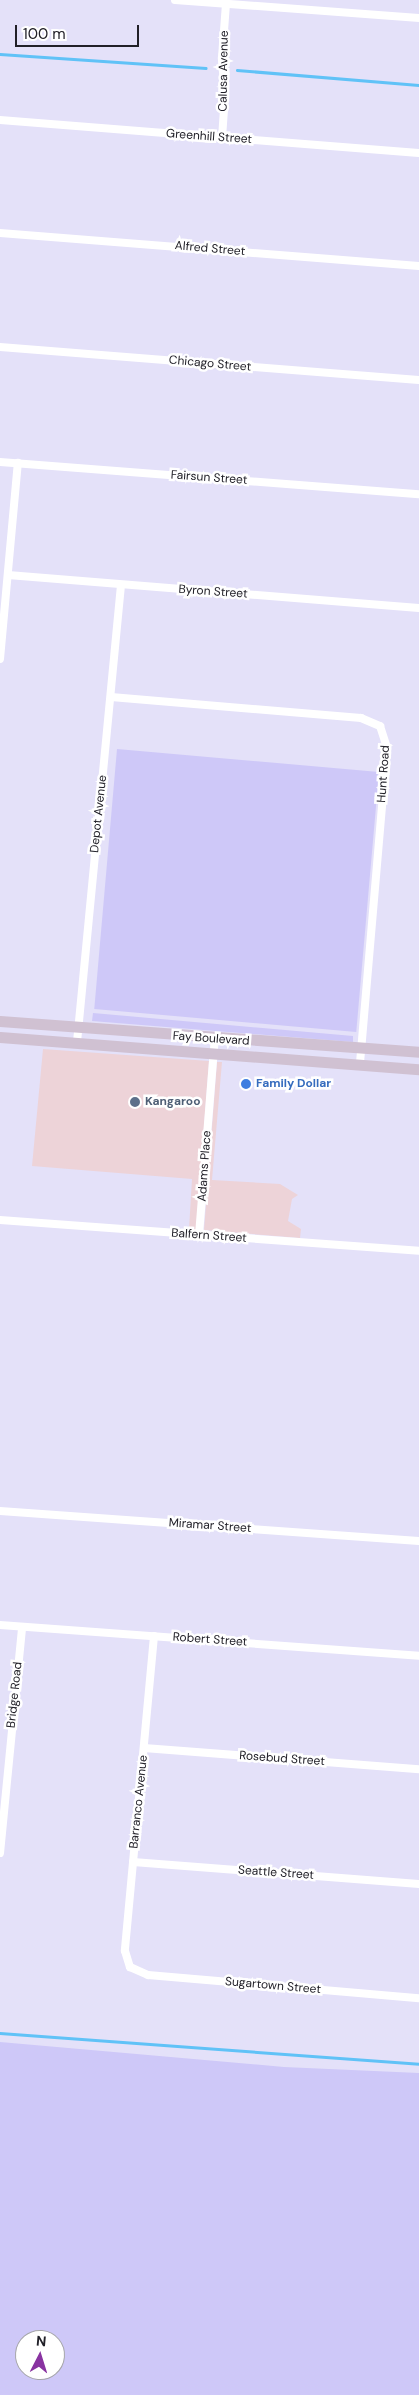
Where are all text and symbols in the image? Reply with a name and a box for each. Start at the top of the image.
scale bar [18,15,141,47]
text: 100 m [23,24,66,44]
street label: Calusa Avenue [216,30,232,112]
street label: Greenhill Street [166,127,252,147]
street label: Alfred Street [174,239,246,259]
street label: Chicago Street [168,353,252,375]
street label: Fairsun Street [170,468,248,488]
street label: Byron Street [178,582,248,602]
street label: Hunt Road [375,745,393,803]
street label: Depot Avenue [88,774,110,854]
street label: Fay Boulevard [172,1029,250,1049]
place label: Family Dollar [256,1077,331,1091]
marker: Family Dollar [240,1078,252,1090]
place label: Kangaroo [145,1095,200,1109]
marker: Kangaroo [129,1096,141,1108]
street label: Adams Place [195,1130,215,1202]
street label: Balfern Street [171,1226,247,1246]
street label: Miramar Street [168,1516,252,1536]
street label: Robert Street [172,1630,248,1650]
street label: Bridge Road [4,1661,26,1729]
street label: Rosebud Street [239,1749,325,1769]
street label: Barranco Avenue [127,1755,151,1849]
street label: Seattle Street [237,1863,315,1883]
street label: Sugartown Street [224,1975,322,1997]
north arrow [15,2330,65,2380]
text: N [35,2332,47,2350]

